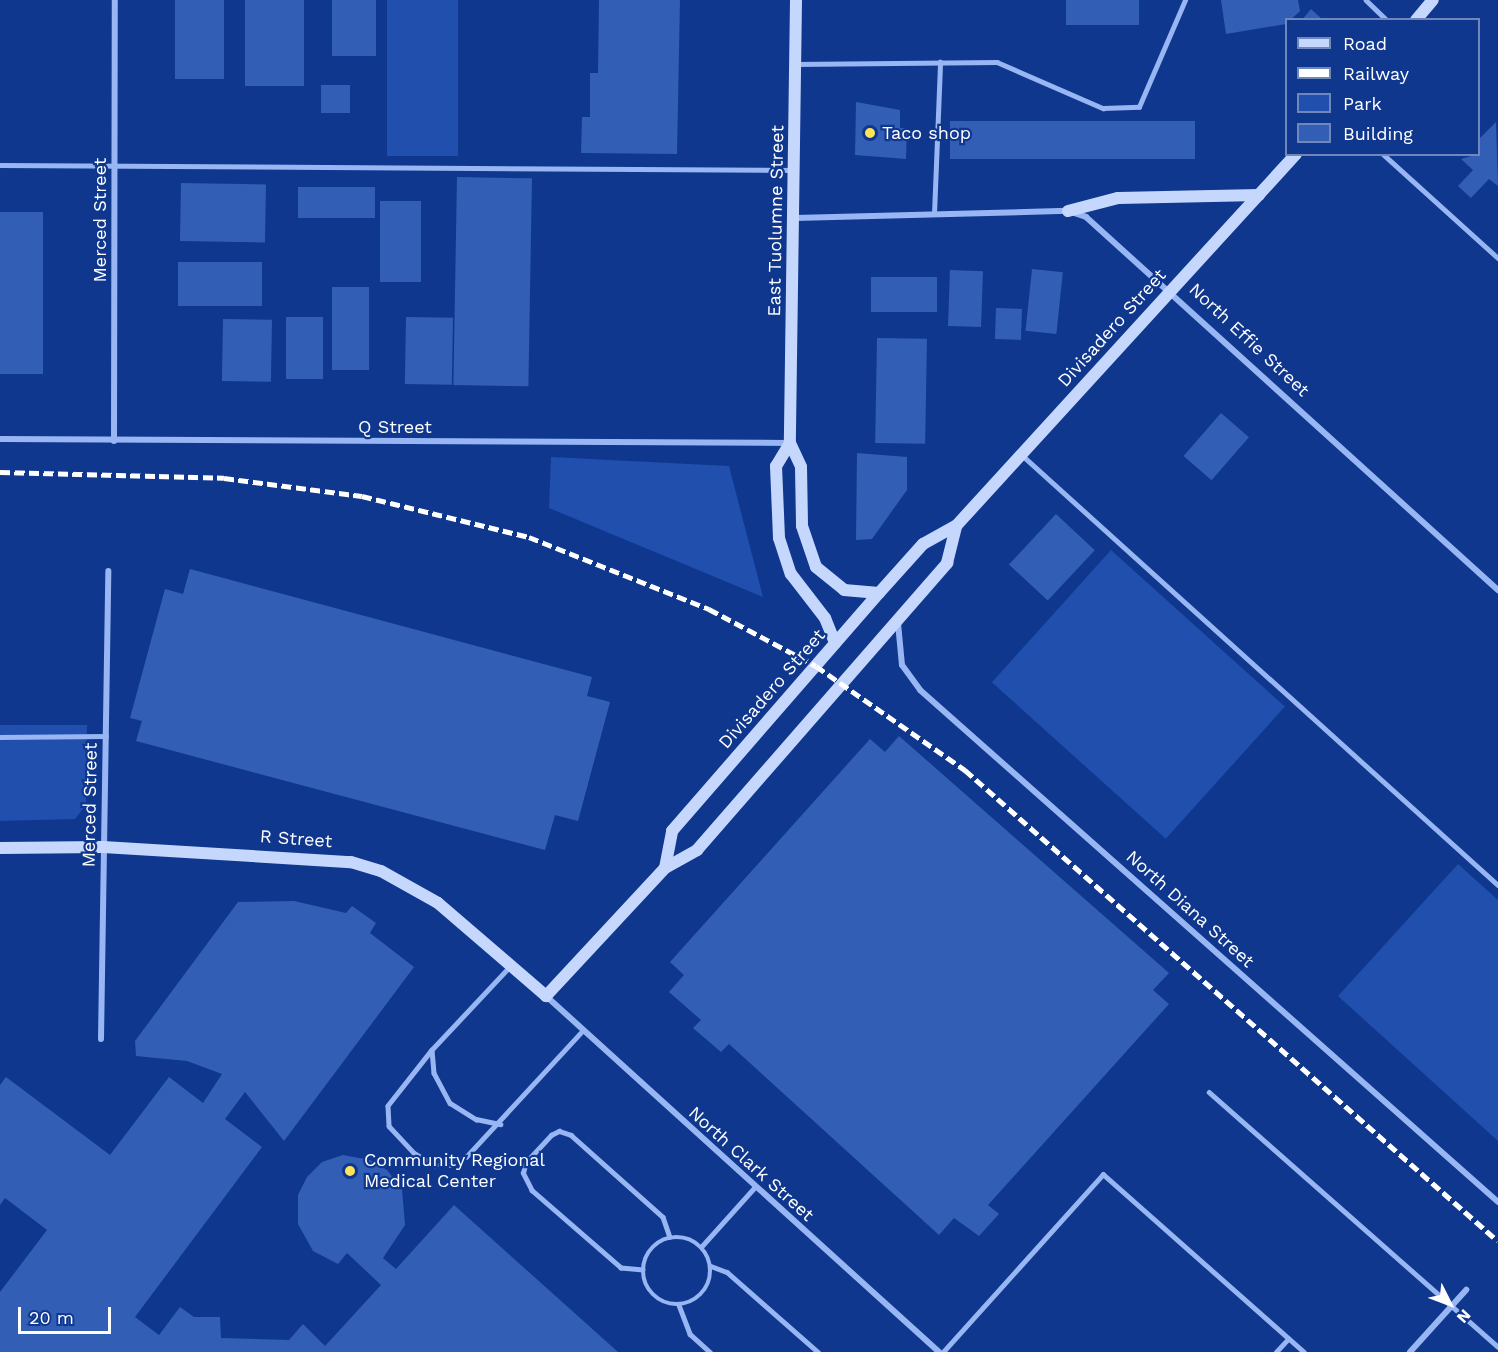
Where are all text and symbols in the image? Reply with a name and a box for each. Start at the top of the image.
legend [1285,18,1480,156]
text: Road [1343,33,1387,54]
text: Railway [1343,63,1409,84]
text: Park [1343,93,1382,114]
place label: Taco shop [882,122,971,144]
text: Building [1343,123,1413,144]
street label: East Tuolumne Street [764,125,788,317]
marker: Taco shop [863,126,877,140]
street label: Merced Street [89,158,111,282]
street label: Divisadero Street [1053,265,1171,391]
street label: North Effie Street [1184,279,1314,401]
street label: Q Street [358,416,432,438]
street label: Divisadero Street [714,625,830,753]
street label: Merced Street [78,742,102,868]
street label: R Street [259,826,333,852]
street label: North Diana Street [1121,846,1259,972]
street label: North Clark Street [684,1102,818,1226]
place label: Community Regional Medical Center [364,1150,546,1192]
marker: Community Regional Medical Center [341,1162,359,1180]
north arrow [1420,1274,1480,1334]
scale bar [21,1295,114,1333]
text: N [1453,1306,1475,1327]
text: 20 m [29,1307,74,1328]

